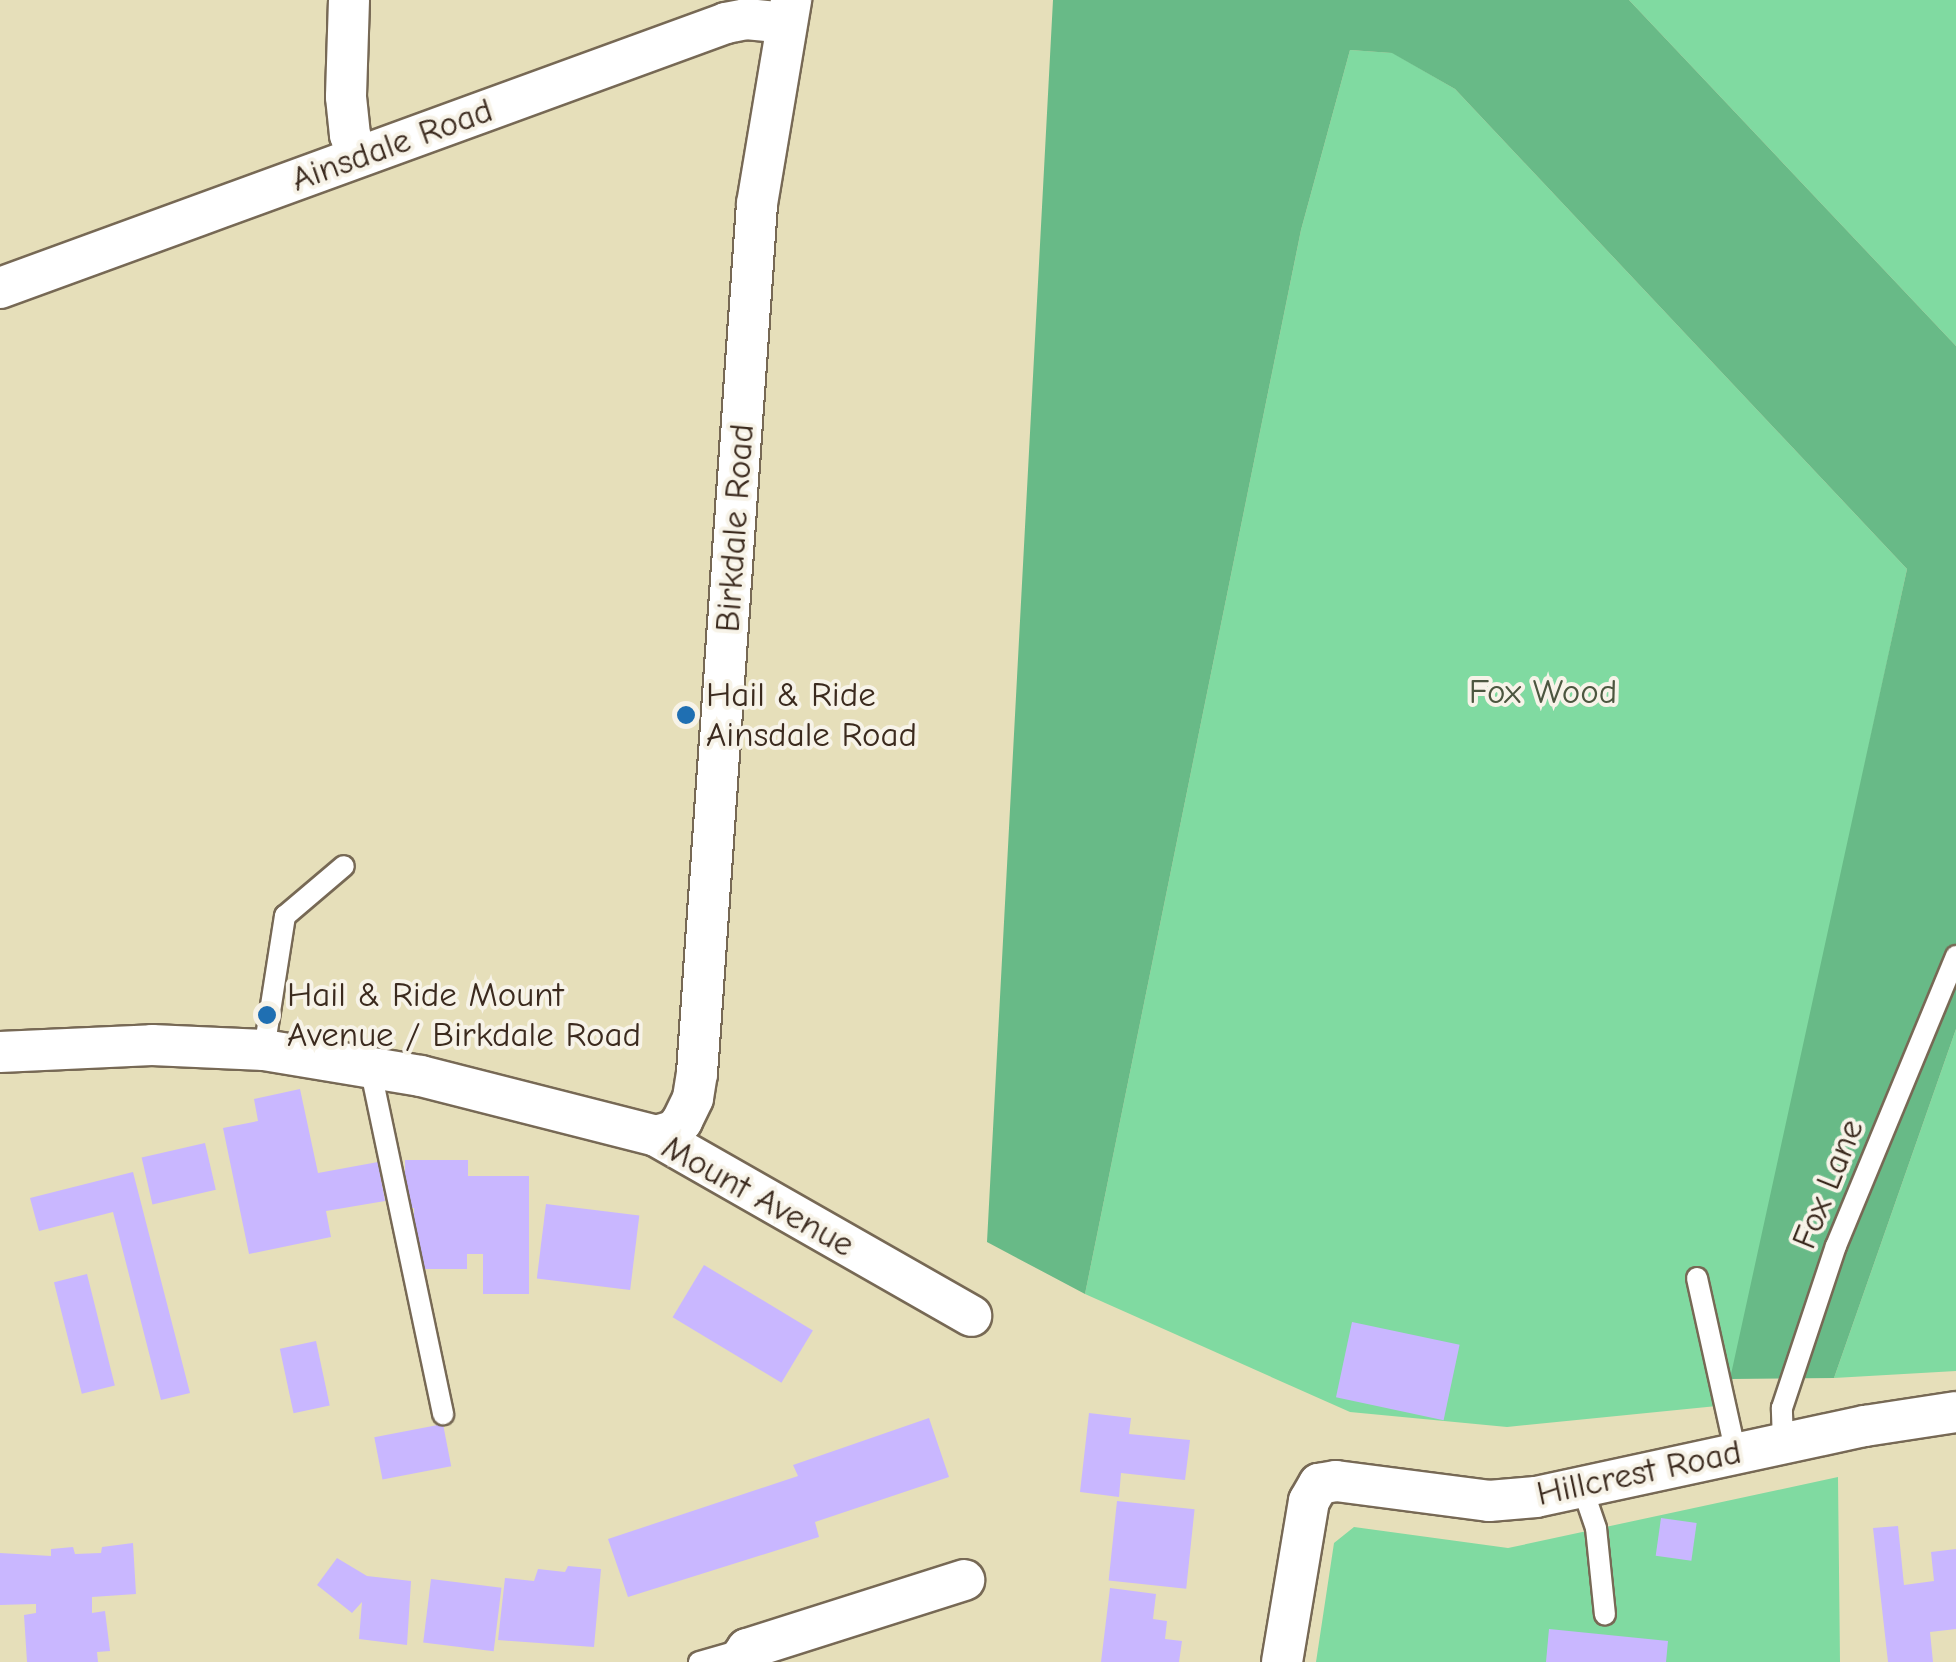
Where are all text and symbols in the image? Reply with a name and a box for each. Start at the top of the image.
street label: Ainsdale Road [286,89,498,201]
street label: Birkdale Road [707,422,763,634]
park label: Fox Wood [1469,671,1617,713]
place label: Hail & Ride Ainsdale Road [706,674,917,756]
marker: Hail & Ride Ainsdale Road [675,704,697,726]
place label: Hail & Ride Mount Avenue / Birkdale Road [287,974,641,1056]
marker: Hail & Ride Mount Avenue / Birkdale Road [256,1004,278,1026]
street label: Fox Lane [1783,1113,1873,1255]
street label: Mount Avenue [655,1126,861,1266]
street label: Hillcrest Road [1533,1431,1745,1515]

